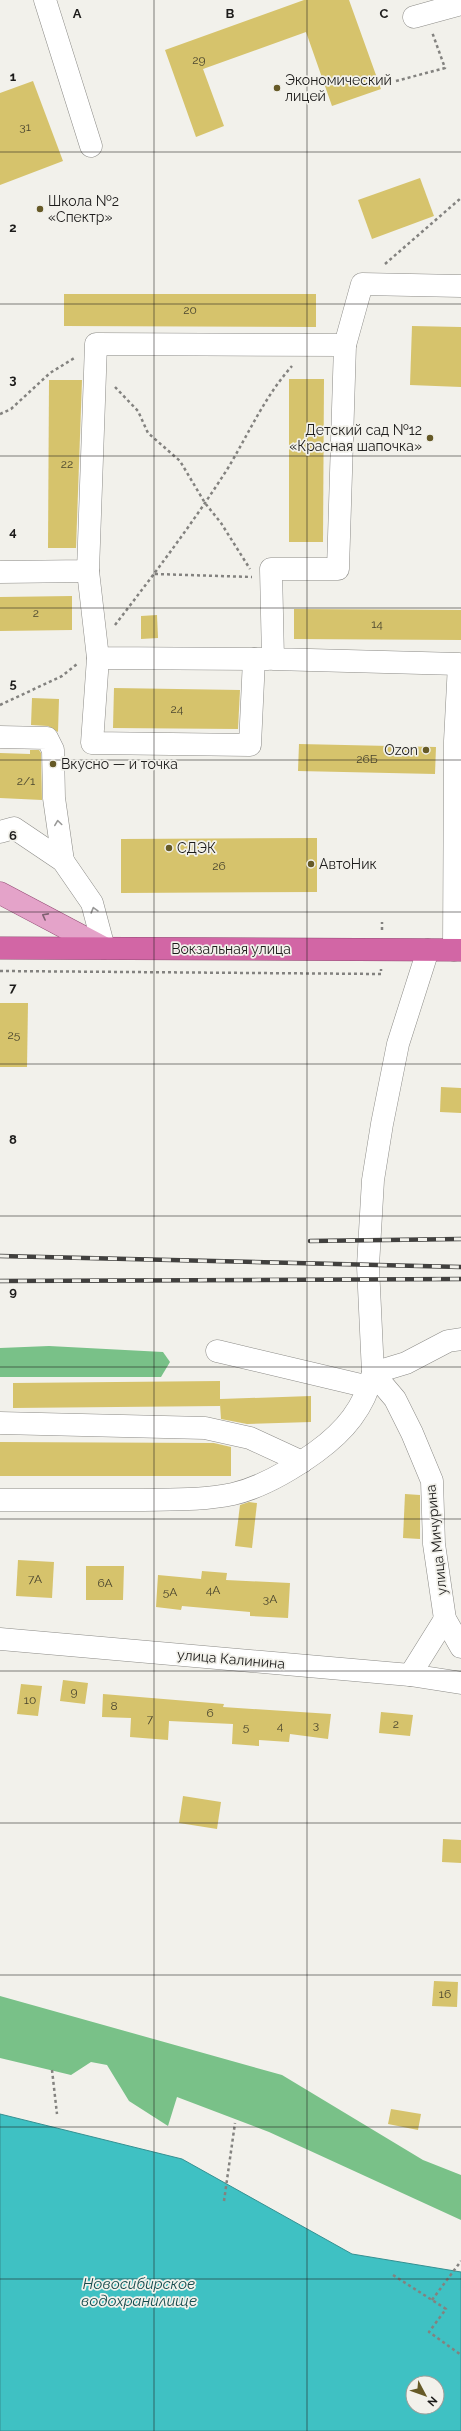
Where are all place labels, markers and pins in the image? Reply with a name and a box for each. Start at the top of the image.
place label: Экономический лицей [285,72,392,104]
marker: Экономический лицей [272,83,282,93]
place label: Школа №2 «Спектр» [48,193,119,225]
marker: Школа №2 «Спектр» [35,204,45,214]
place label: Детский сад №12 «Красная шапочка» [289,422,422,454]
marker: Детский сад №12 «Красная шапочка» [425,433,435,443]
place label: Ozon [384,742,418,758]
marker: Ozon [421,745,431,755]
place label: Вкусно — и точка [61,756,178,772]
marker: Вкусно — и точка [48,759,58,769]
place label: СДЭК [177,840,216,856]
marker: СДЭК [164,843,174,853]
place label: АвтоНик [319,856,377,872]
marker: АвтоНик [306,859,316,869]

